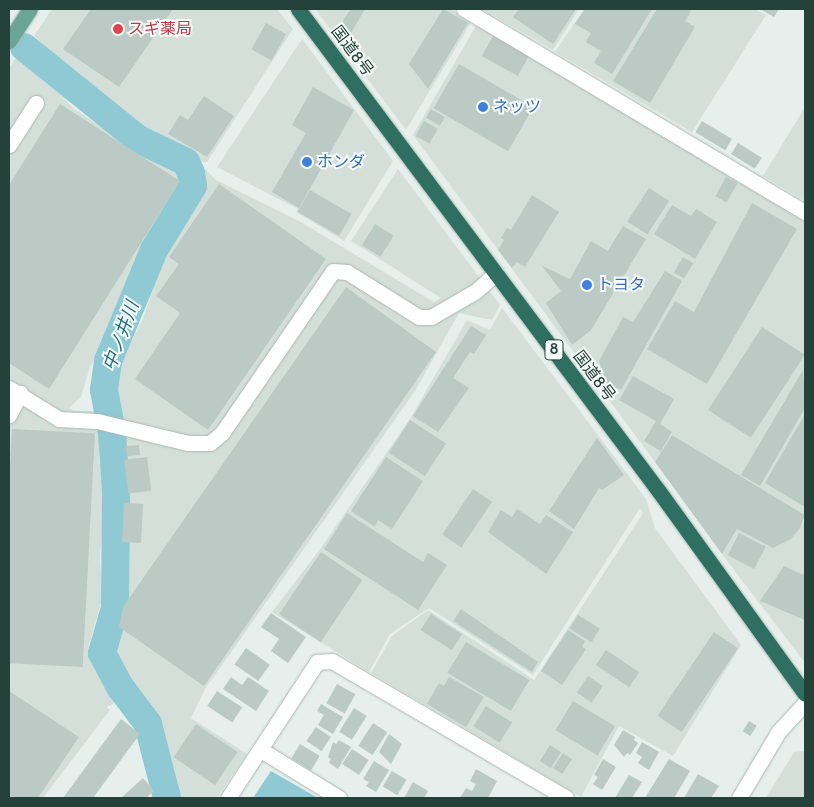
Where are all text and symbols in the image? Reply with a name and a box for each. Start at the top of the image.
place label: スギ薬局 [128,19,192,39]
street label: 国道8号 [327,22,377,80]
marker: スギ薬局 [112,23,124,35]
place label: ネッツ [493,97,541,117]
marker: ネッツ [477,101,489,113]
place label: ホンダ [317,152,365,172]
marker: ホンダ [301,156,313,168]
place label: トヨタ [597,275,645,295]
marker: トヨタ [581,279,593,291]
water label: 中ノ井川 [99,298,143,374]
road number: 8 [544,338,564,362]
street label: 国道8号 [569,347,619,405]

